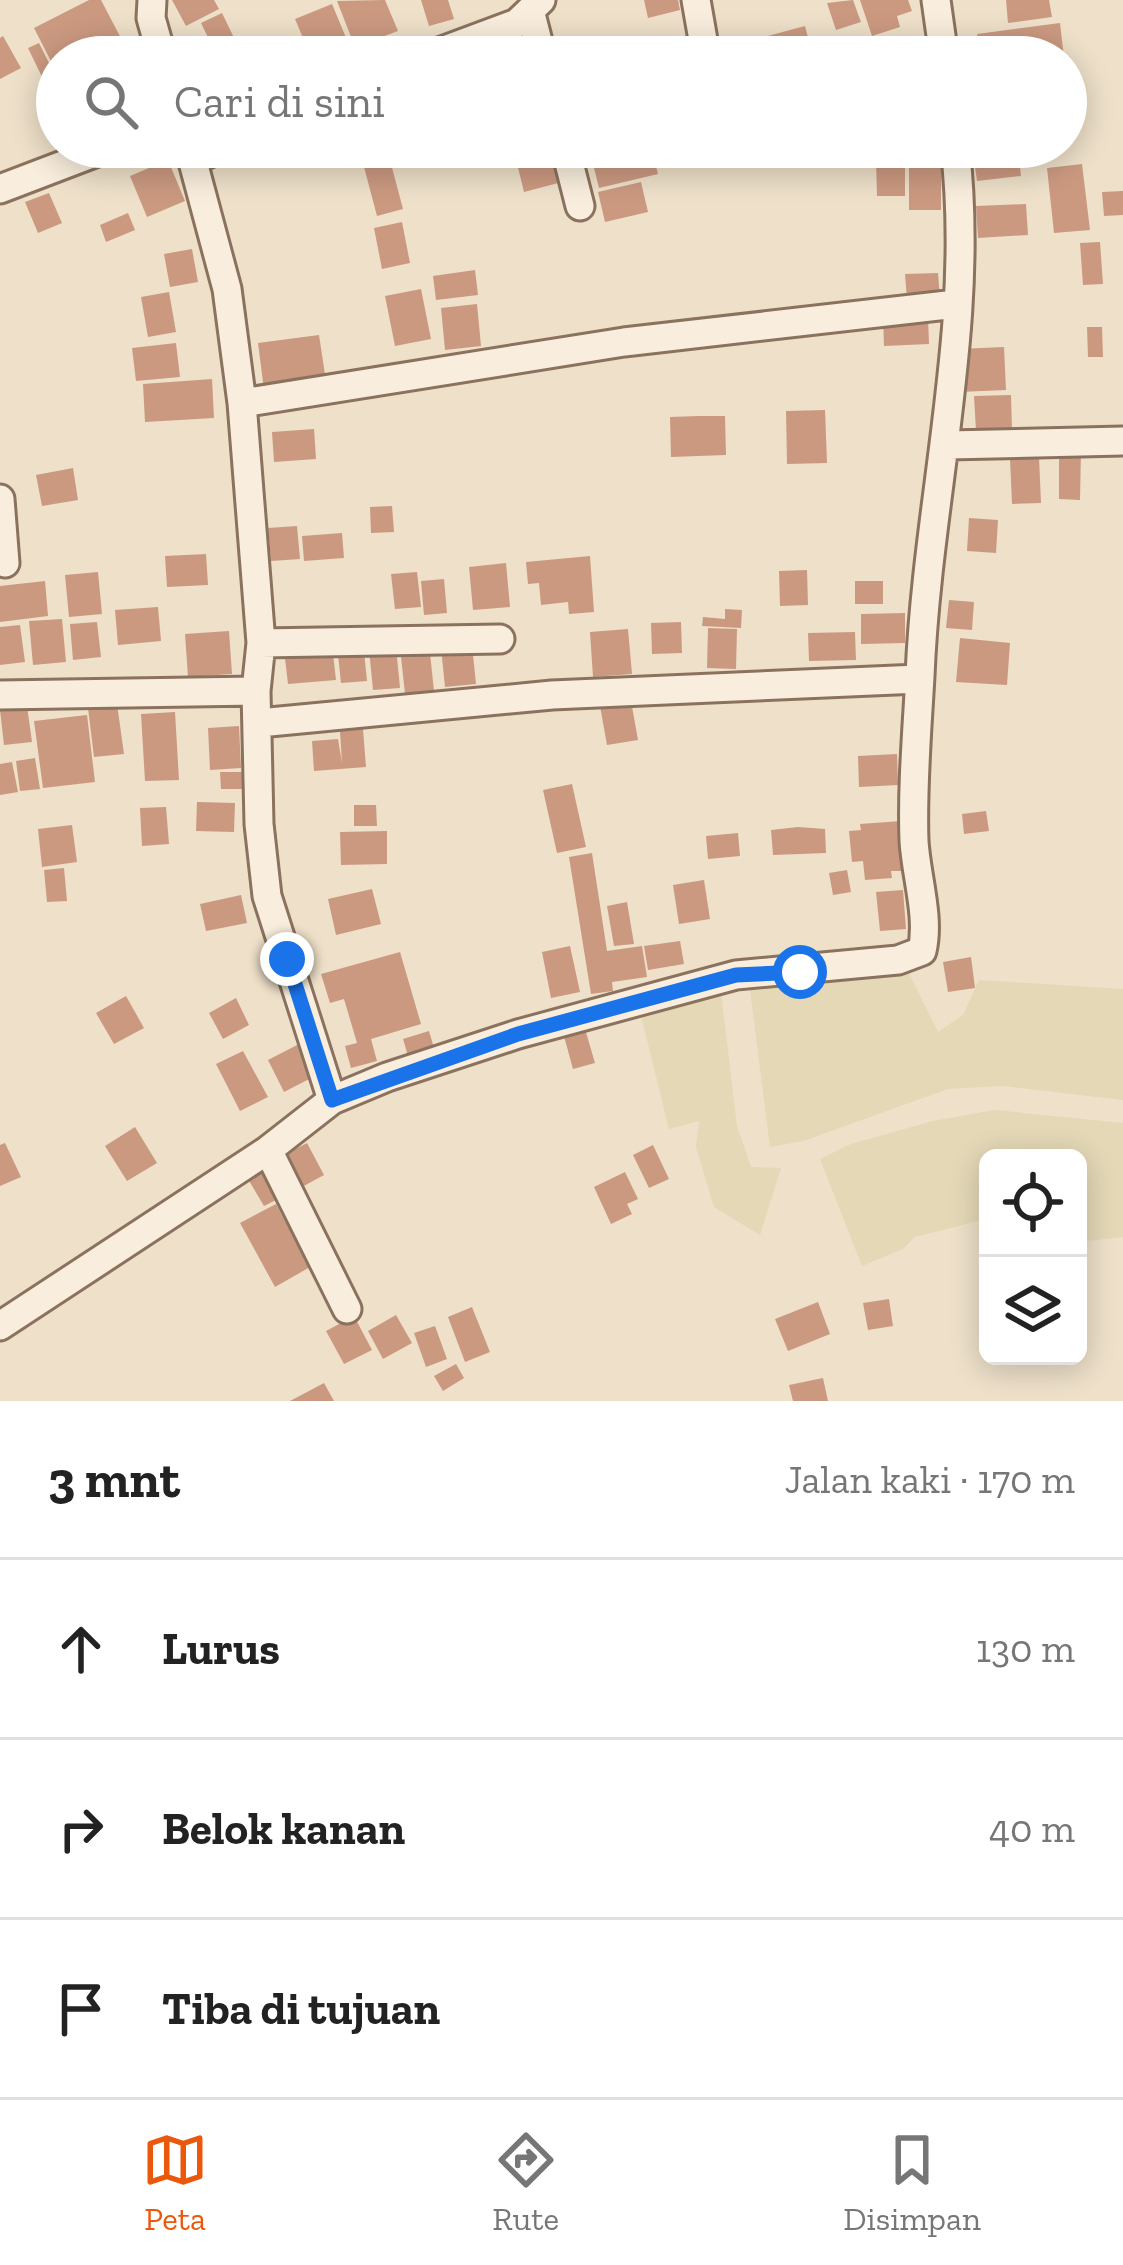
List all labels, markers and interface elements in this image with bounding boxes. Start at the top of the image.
search box [36,36,1087,168]
icon: search [78,69,144,135]
text: Cari di sini [174,75,385,129]
route end [260,932,314,986]
route start [773,945,827,999]
map controls [979,1149,1087,1365]
button: locate [979,1149,1087,1257]
button: layers [979,1257,1087,1365]
text: 3 mnt [48,1449,180,1510]
text: Jalan kaki · 170 m [785,1456,1075,1503]
icon: ahead [48,1616,114,1682]
text: Lurus [162,1622,280,1676]
text: 130 m [976,1625,1075,1672]
icon: right [48,1796,114,1862]
text: Belok kanan [162,1802,405,1856]
text: 40 m [989,1805,1075,1852]
icon: arrive [48,1976,114,2042]
text: Tiba di tujuan [162,1982,440,2036]
tab: Peta [142,2127,208,2238]
tab: Rute [492,2127,559,2238]
tab: Disimpan [843,2127,981,2238]

